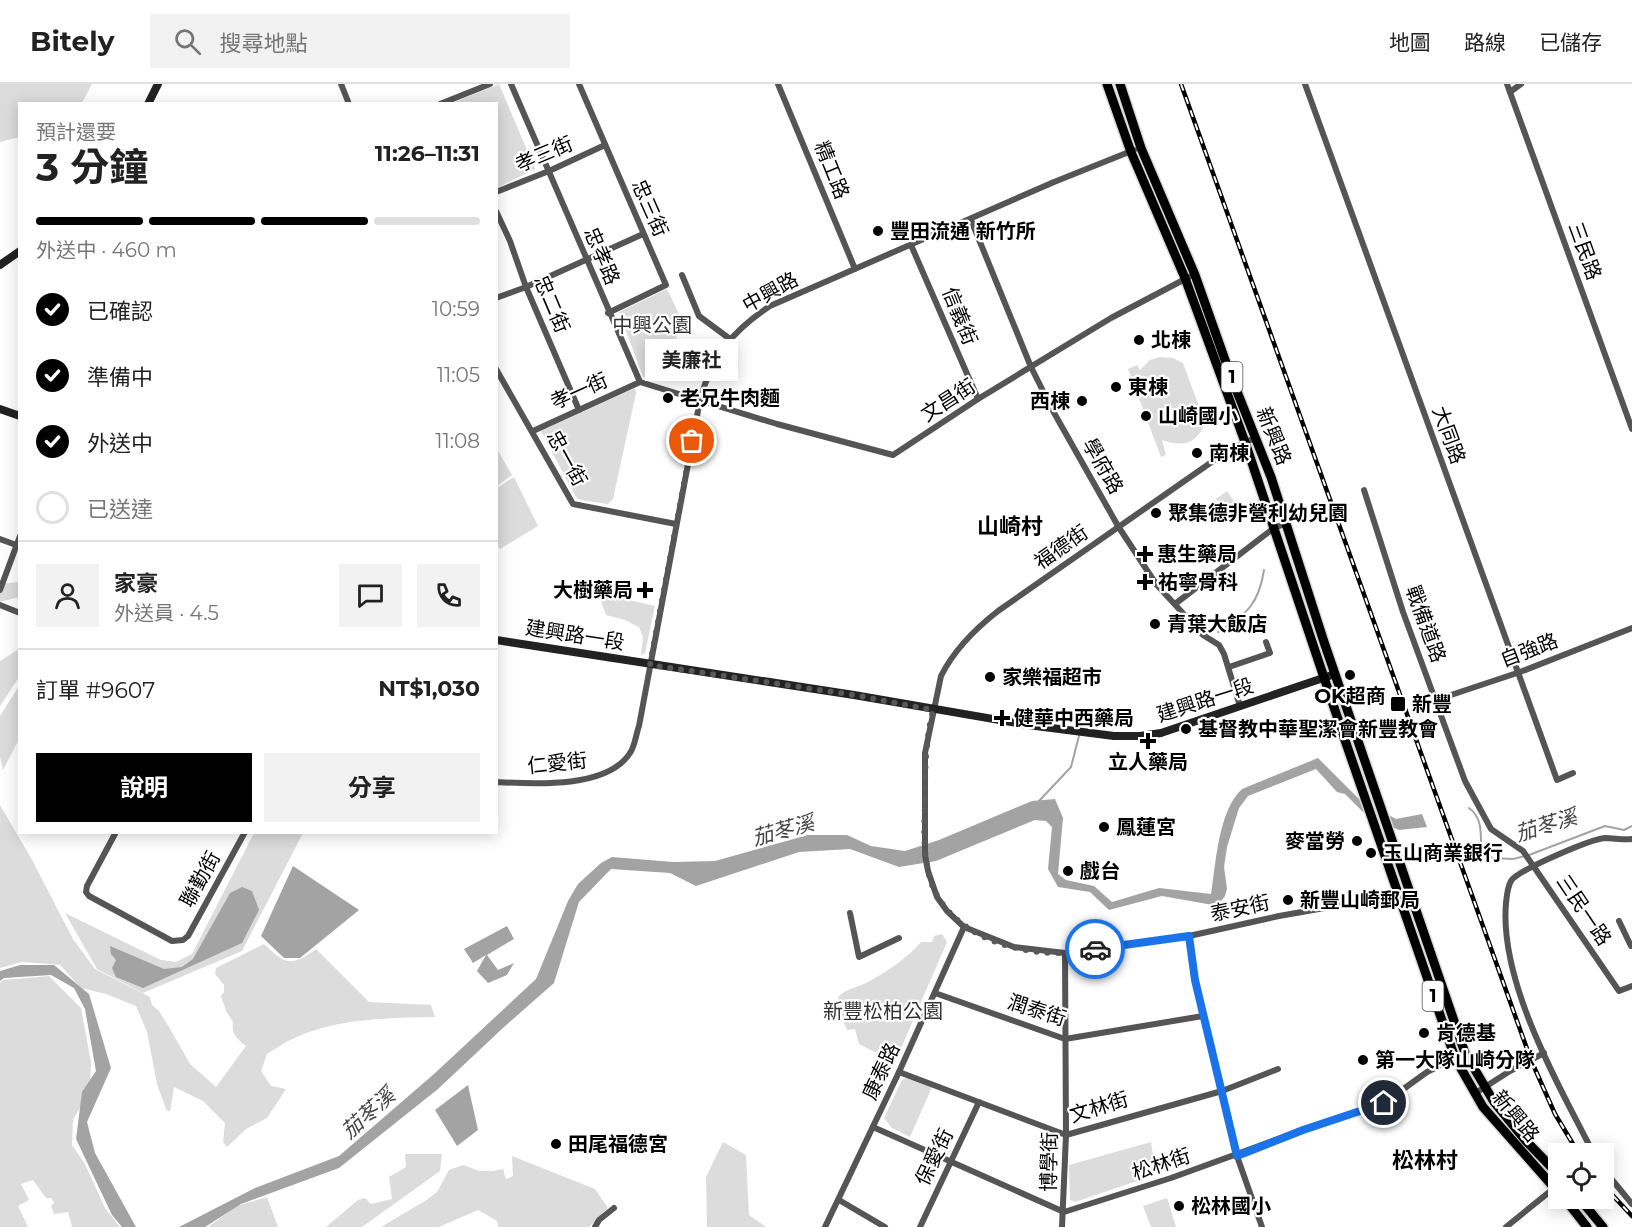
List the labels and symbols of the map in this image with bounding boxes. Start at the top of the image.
street label: 孝三街 [512,131,576,177]
street label: 精工路 [810,138,854,202]
street label: 忠三街 [627,176,673,240]
place label: 豐田流通 新竹所 [890,219,1036,243]
street label: 三民路 [1563,219,1607,283]
street label: 忠孝路 [579,224,625,288]
marker: 豐田流通 新竹所 [871,224,885,238]
street label: 中興路 [738,267,802,317]
street label: 忠二街 [529,272,575,336]
street label: 信義街 [938,284,982,348]
park label: 中興公園 [612,313,692,337]
place label: 北棟 [1151,328,1191,352]
marker: 北棟 [1132,333,1146,347]
callout: 美廉社 [646,339,738,381]
road number: 1 [1222,362,1242,392]
street label: 孝一街 [547,368,611,414]
street label: 文昌街 [916,374,980,426]
place label: 東棟 [1128,375,1168,399]
marker: 東棟 [1109,380,1123,394]
place label: 老兄牛肉麵 [680,386,780,410]
place label: 西棟 [1030,389,1070,413]
marker: 老兄牛肉麵 [661,391,675,405]
marker: 西棟 [1075,394,1089,408]
street label: 大同路 [1427,403,1471,467]
place label: 山崎國小 [1158,404,1238,428]
street label: 新興路 [1252,404,1296,468]
marker: 山崎國小 [1139,409,1153,423]
pin [666,415,717,466]
street label: 忠一街 [542,426,592,490]
street label: 學府路 [1078,434,1128,498]
place label: 南棟 [1209,441,1249,465]
marker: 南棟 [1190,446,1204,460]
place label: 聚集德非營利幼兒園 [1168,501,1348,525]
marker: 聚集德非營利幼兒園 [1149,506,1163,520]
district label: 山崎村 [977,513,1043,540]
street label: 福德街 [1030,520,1092,574]
place label: 惠生藥局 [1157,542,1237,566]
marker: 惠生藥局 [1138,547,1152,561]
place label: 祐寧骨科 [1158,570,1238,594]
marker: 祐寧骨科 [1136,573,1154,591]
place label: 大樹藥局 [553,578,633,602]
street label: 戰備道路 [1401,582,1451,666]
marker: 大樹藥局 [638,583,652,597]
place label: 青葉大飯店 [1167,612,1267,636]
street label: 建興路一段 [524,615,626,655]
marker: 青葉大飯店 [1148,617,1162,631]
street label: 自強路 [1497,628,1561,672]
place label: 家樂福超市 [1002,665,1102,689]
marker: OK超商 [1343,668,1357,682]
marker: 家樂福超市 [983,670,997,684]
street label: 建興路一段 [1154,673,1256,727]
place label: OK超商 [1314,684,1386,708]
place label: 新豐 [1412,692,1452,716]
marker: 新豐 [1389,695,1407,713]
place label: 健華中西藥局 [1014,706,1134,730]
marker: 健華中西藥局 [995,711,1009,725]
place label: 基督教中華聖潔會新豐教會 [1198,717,1438,741]
marker: 基督教中華聖潔會新豐教會 [1179,722,1193,736]
marker: 立人藥局 [1141,734,1155,748]
street label: 仁愛街 [526,748,588,778]
place label: 立人藥局 [1108,750,1188,774]
water label: 茄苳溪 [1512,803,1583,846]
water label: 茄苳溪 [749,809,820,850]
place label: 鳳蓮宮 [1116,815,1176,839]
marker: 鳳蓮宮 [1097,820,1111,834]
place label: 麥當勞 [1285,829,1345,853]
marker: 麥當勞 [1350,834,1364,848]
place label: 玉山商業銀行 [1383,841,1503,865]
marker: 玉山商業銀行 [1364,846,1378,860]
street label: 聯勤街 [175,847,225,911]
place label: 戲台 [1080,859,1120,883]
marker: 戲台 [1061,864,1075,878]
street label: 三民一路 [1552,870,1616,950]
place label: 新豐山崎郵局 [1300,888,1420,912]
street label: 泰安街 [1208,890,1272,926]
marker: 新豐山崎郵局 [1281,893,1295,907]
courier [1065,919,1125,979]
road number: 1 [1422,981,1444,1011]
street label: 潤泰街 [1005,989,1069,1031]
park label: 新豐松柏公園 [823,999,943,1023]
place label: 肯德基 [1436,1021,1496,1045]
marker: 肯德基 [1417,1026,1431,1040]
street label: 康泰路 [857,1039,905,1103]
place label: 第一大隊山崎分隊 [1375,1048,1535,1072]
marker: 第一大隊山崎分隊 [1356,1053,1370,1067]
pin [1358,1077,1409,1128]
water label: 茄苳溪 [336,1081,402,1143]
street label: 新興路 [1488,1085,1544,1147]
street label: 文林街 [1067,1087,1131,1127]
street label: 保愛街 [910,1125,958,1189]
place label: 田尾福德宮 [568,1132,668,1156]
street label: 博學街 [1036,1132,1062,1192]
marker: 田尾福德宮 [549,1137,563,1151]
street label: 松林街 [1129,1143,1193,1185]
district label: 松林村 [1392,1147,1458,1174]
place label: 松林國小 [1191,1194,1271,1218]
marker: 松林國小 [1172,1199,1186,1213]

